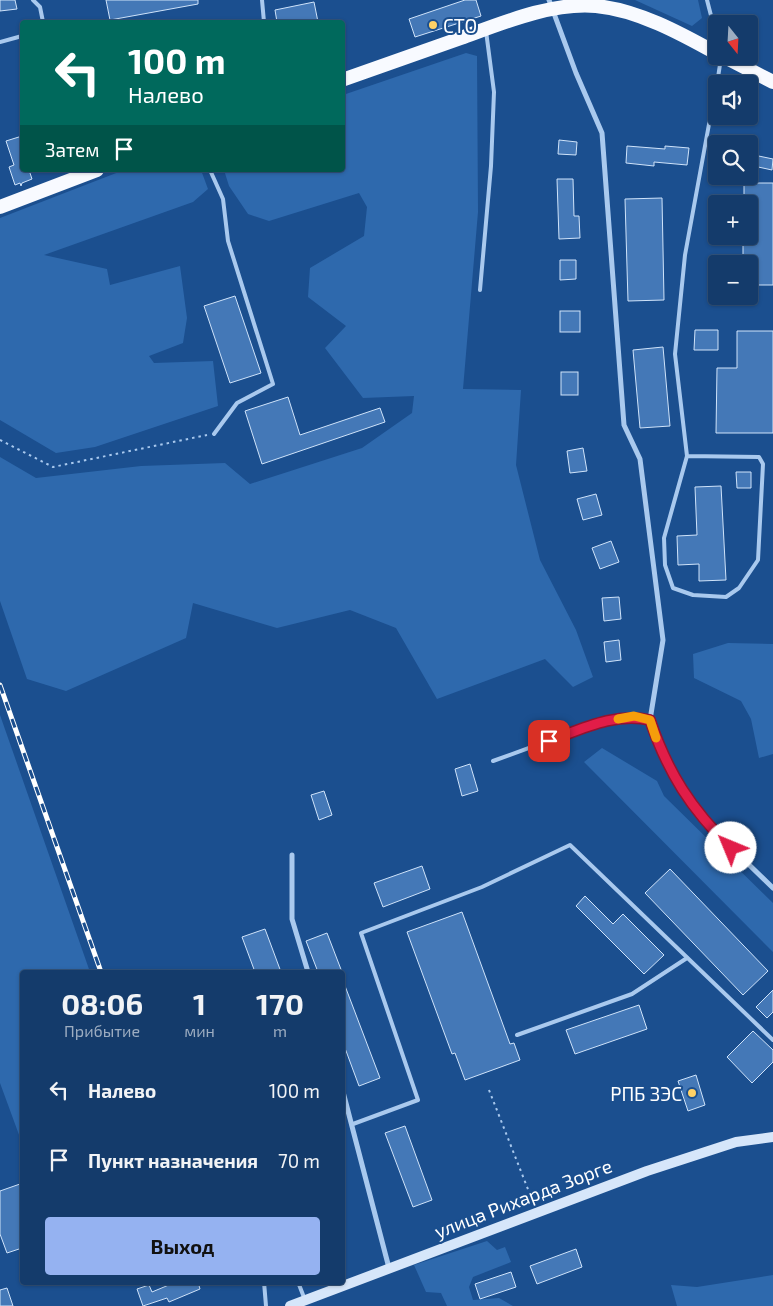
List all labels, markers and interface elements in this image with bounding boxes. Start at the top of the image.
place label: СТО [443,14,477,37]
north arrow [708,15,758,65]
map controls [708,15,758,305]
marker: СТО [427,19,439,31]
text: 100 m [128,39,226,81]
icon: left [45,40,110,105]
button: sound [708,75,758,125]
text: Налево [128,81,204,107]
icon: arrive [110,135,138,163]
button: search [708,135,758,185]
text: Затем [45,138,100,161]
button: + [708,195,758,245]
button: − [708,255,758,305]
pin [528,720,570,762]
icon: arrive [535,727,563,755]
position arrow [704,821,756,873]
text: 08:06 [61,985,143,1021]
text: 1 [193,985,206,1021]
text: 170 [256,985,304,1021]
text: Прибытие [64,1021,140,1040]
text: мин [184,1021,215,1040]
text: m [273,1021,287,1040]
icon: left [45,1076,73,1104]
text: Налево [88,1079,156,1102]
text: 100 m [269,1079,320,1102]
place label: РПБ ЗЭС [610,1082,682,1105]
marker: РПБ ЗЭС [686,1087,698,1099]
icon: arrive [45,1146,73,1174]
text: Пункт назначения [88,1149,258,1172]
text: 70 m [278,1149,320,1172]
street label: улица Рихарда Зорге [431,1153,615,1243]
button: Выход [45,1217,320,1275]

